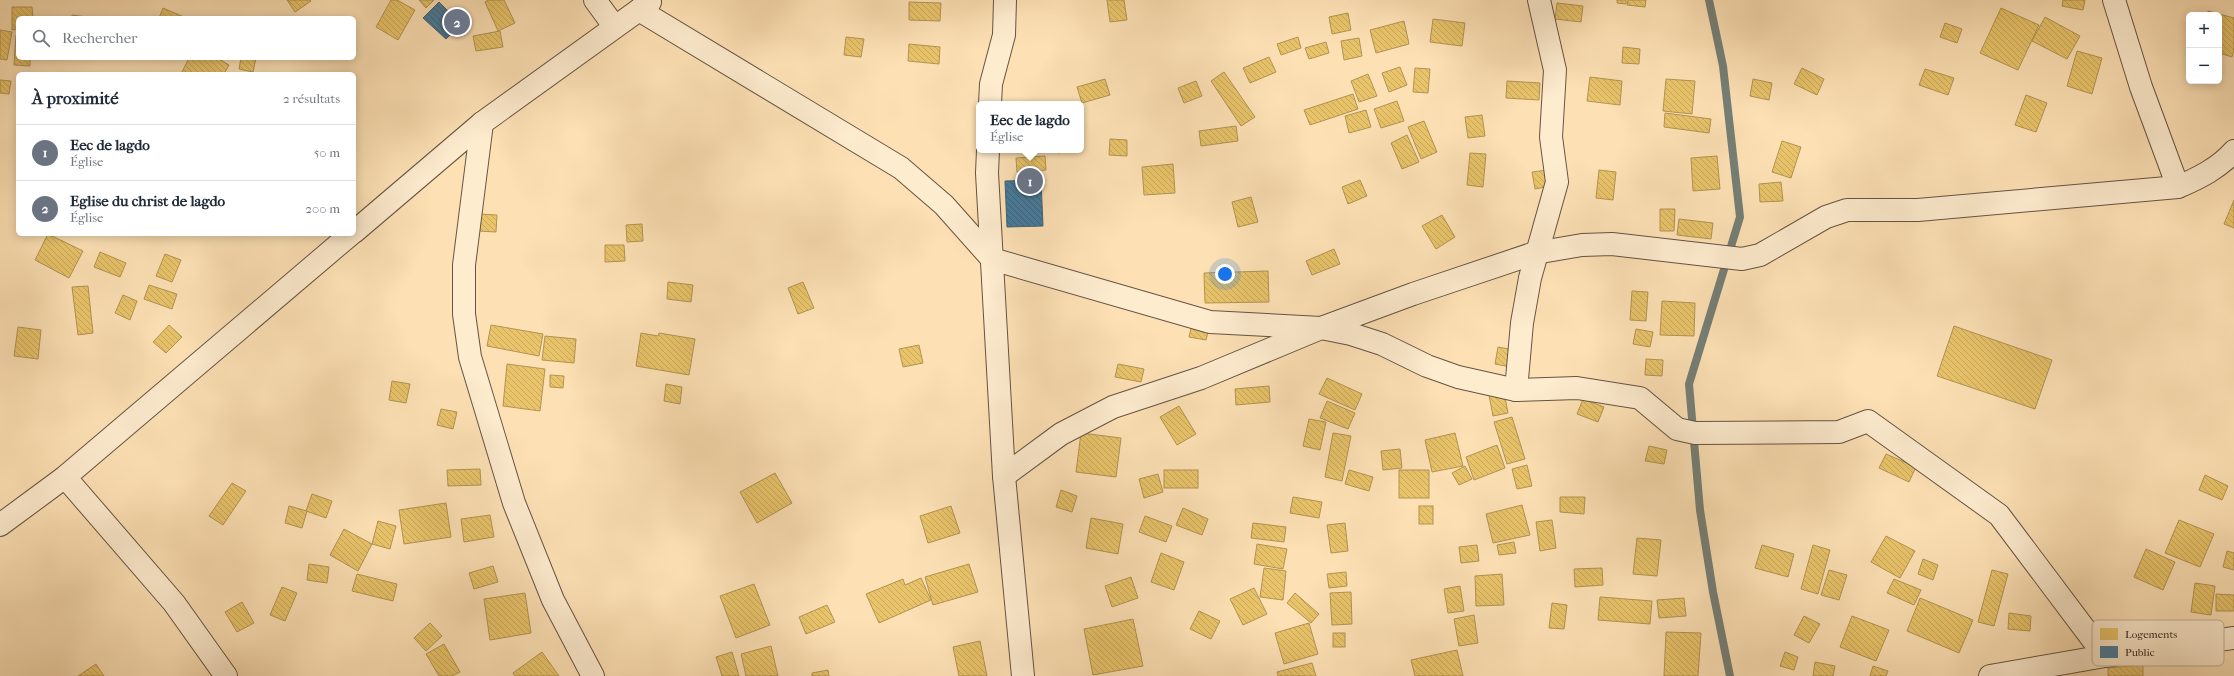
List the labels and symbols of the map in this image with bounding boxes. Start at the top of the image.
pin: 2 [444,7,470,37]
pin: 1 [1017,166,1043,196]
your location [1215,264,1235,284]
legend [2092,620,2224,666]
text: Logements [2125,628,2177,641]
text: Public [2125,646,2155,659]

